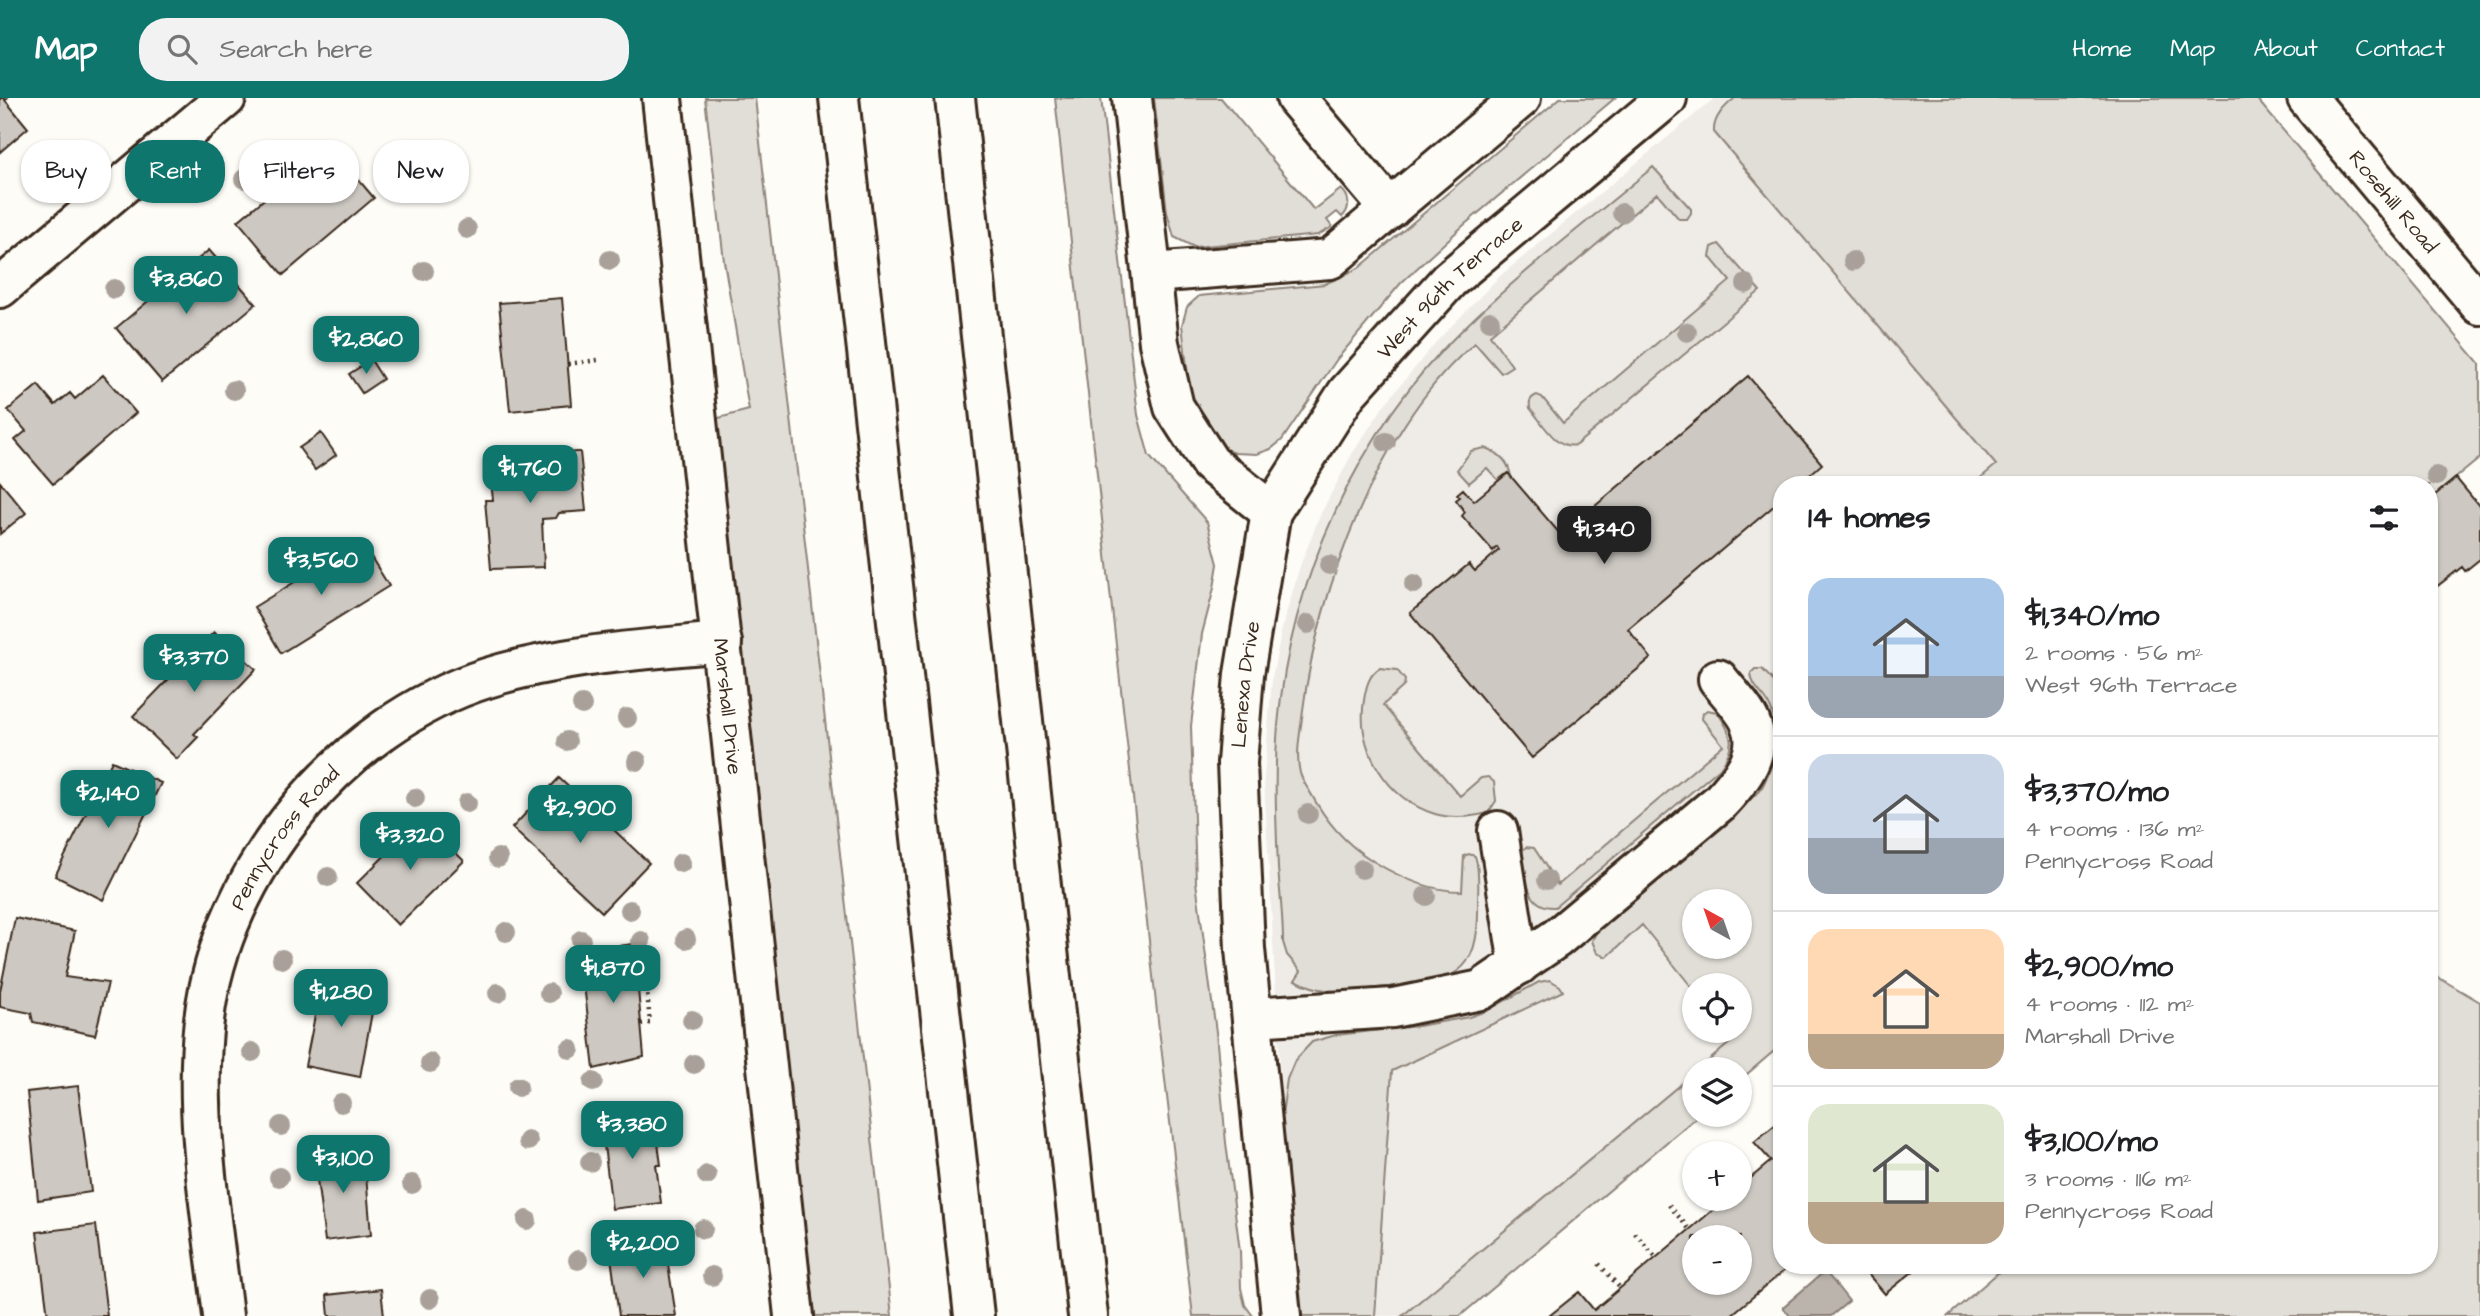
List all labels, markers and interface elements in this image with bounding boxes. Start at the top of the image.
search box [139,18,629,81]
text: Map [35,26,97,72]
icon: search [163,30,201,68]
text: Search here [219,31,373,67]
text: Home [2072,32,2132,66]
text: Map [2170,32,2215,66]
text: About [2253,32,2318,66]
text: Contact [2356,32,2445,66]
chip: Buy [21,140,111,203]
chip: Rent [125,140,225,203]
chip: Filters [239,140,359,203]
chip: New [373,140,469,203]
street label: Rosehill Road [2342,144,2445,259]
street label: West 96th Terrace [1370,210,1529,365]
pin: $3,860 [129,256,243,316]
text: $3,860 [150,263,222,295]
pin: $2,860 [309,316,423,376]
text: $2,860 [329,323,403,355]
pin: $1,760 [473,446,587,505]
text: $1,760 [499,452,561,484]
text: 14 homes [1808,497,1931,539]
icon: filters [2365,499,2403,537]
pin: $1,340 [1547,506,1661,566]
text: $1,340 [1573,513,1635,545]
pin: $3,560 [264,538,378,597]
text: $3,560 [284,544,358,576]
text: $1,340/mo [2025,595,2159,637]
icon: home [1864,606,1948,690]
street label: Lenexa Drive [1224,619,1267,749]
pin: $3,370 [137,634,251,694]
street label: Marshall Drive [706,637,750,776]
text: 2 rooms · 56 m² [2025,637,2203,669]
text: $3,370 [160,641,228,673]
text: West 96th Terrace [2025,669,2237,701]
street label: Pennycross Road [223,759,346,914]
pin: $2,140 [51,770,165,830]
text: $3,370/mo [2025,771,2169,813]
text: $2,140 [76,777,140,809]
icon: home [1864,782,1948,866]
pin: $2,900 [523,786,637,845]
text: $2,900 [544,792,616,824]
pin: $3,320 [353,812,467,872]
text: 4 rooms · 136 m² [2025,813,2204,845]
text: $3,320 [376,819,444,851]
text: Pennycross Road [2025,845,2213,877]
north arrow [1682,889,1752,959]
map controls [1682,889,1752,1295]
pin: $1,870 [556,946,670,1005]
text: $2,900/mo [2025,946,2173,988]
text: $1,870 [581,952,645,984]
icon: home [1864,957,1948,1041]
pin: $1,280 [284,970,398,1029]
button: locate [1682,973,1752,1043]
text: $1,280 [310,976,372,1008]
text: 4 rooms · 112 m² [2025,988,2194,1020]
text: Marshall Drive [2025,1020,2175,1052]
button: layers [1682,1057,1752,1127]
pin: $3,380 [575,1102,689,1161]
text: $3,380 [597,1108,667,1140]
text: $3,100/mo [2025,1121,2158,1163]
icon: home [1864,1132,1948,1216]
pin: $3,100 [286,1136,400,1195]
button: + [1682,1141,1752,1211]
text: $3,100 [313,1142,373,1174]
text: 3 rooms · 116 m² [2025,1163,2192,1195]
text: Pennycross Road [2025,1195,2213,1227]
pin: $2,200 [586,1220,700,1280]
button: − [1682,1225,1752,1295]
text: $2,200 [607,1227,679,1259]

